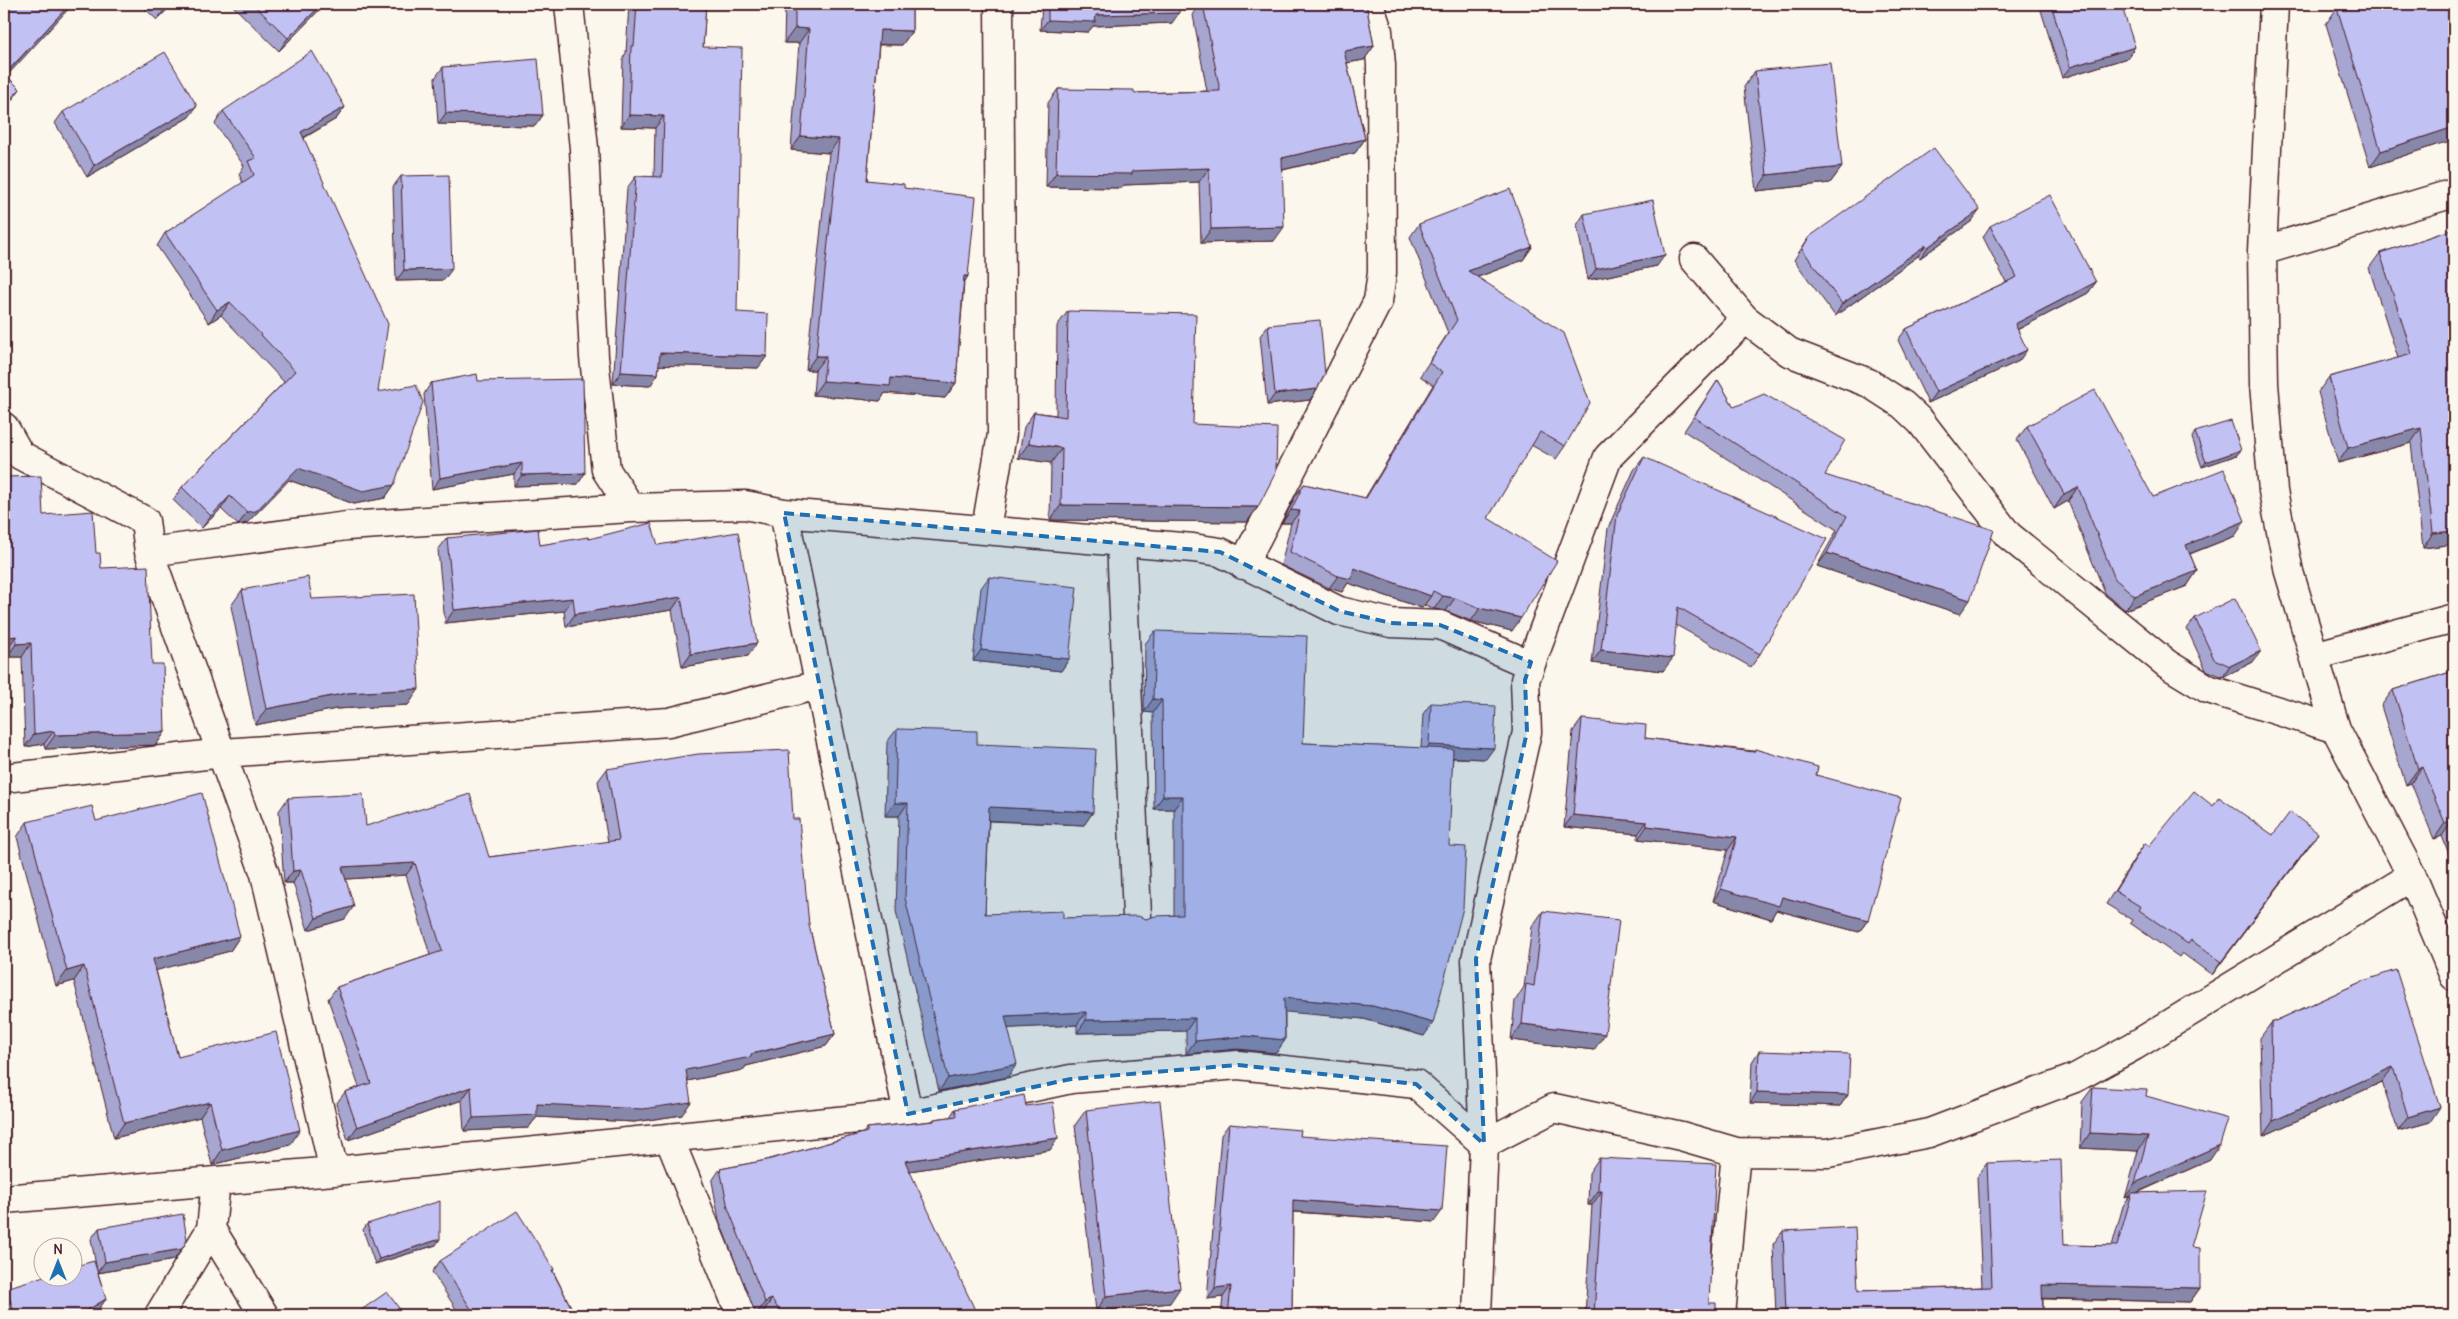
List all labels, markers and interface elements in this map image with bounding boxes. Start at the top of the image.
north arrow [32,1236,82,1286]
text: N [53,1240,63,1258]

